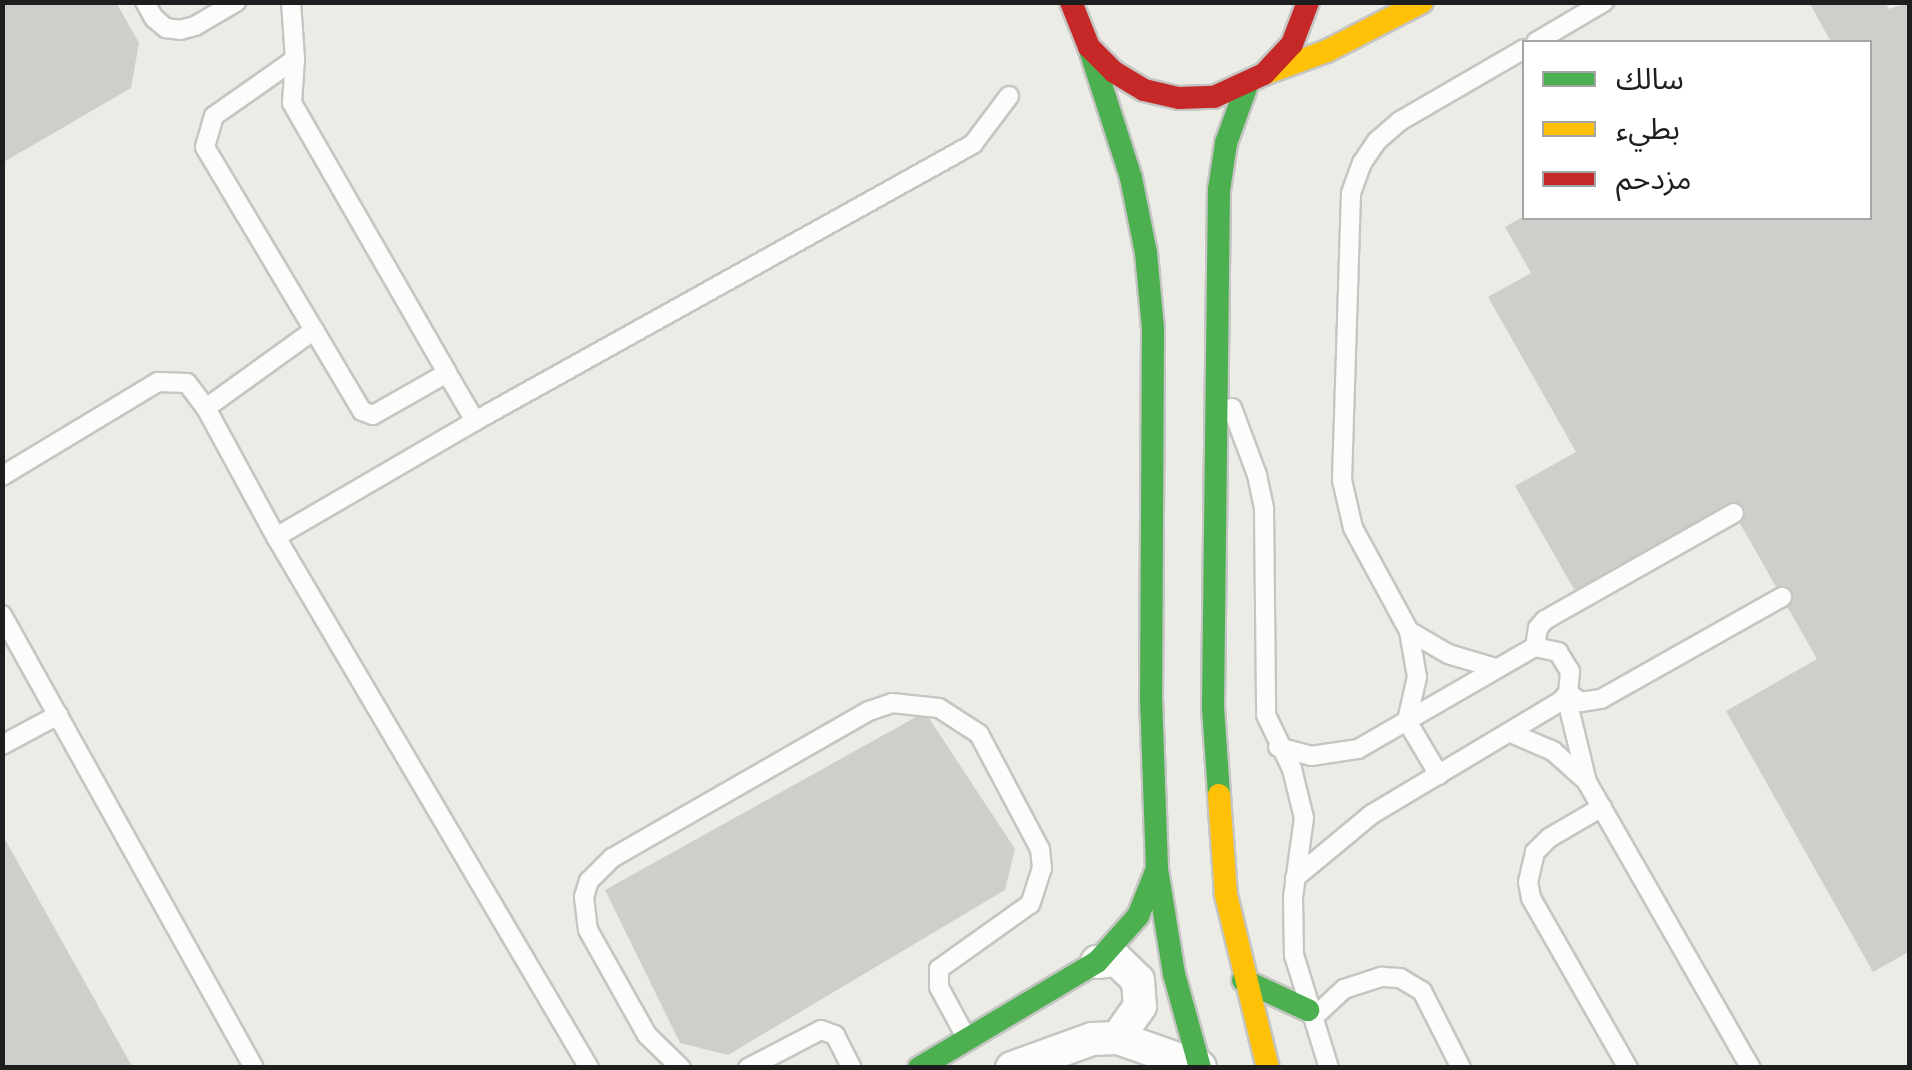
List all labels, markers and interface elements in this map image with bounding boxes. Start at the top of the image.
legend [1522,40,1872,220]
text: سالك [1616,59,1684,95]
text: بطيء [1616,109,1680,145]
text: مزدحم [1616,159,1692,195]

